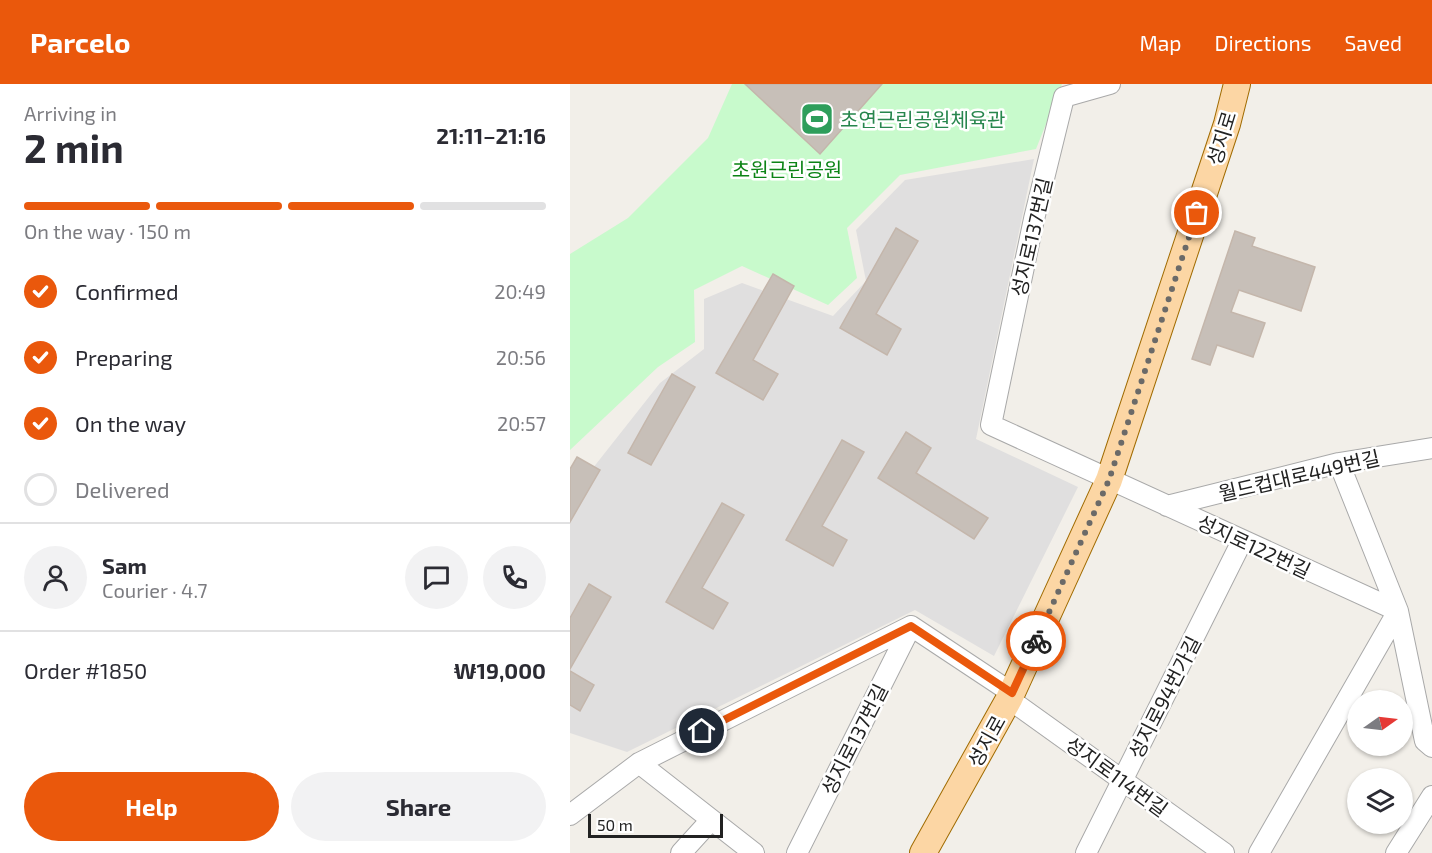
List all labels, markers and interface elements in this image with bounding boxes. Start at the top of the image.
text: Parcelo [30,25,130,59]
text: Map [1139,30,1182,55]
text: Directions [1215,30,1311,55]
text: Saved [1344,30,1402,55]
text: Arriving in [24,101,117,125]
sports icon: 초연근린공원체육관 [799,101,835,137]
place label: 초연근린공원체육관 [840,107,1006,131]
street label: 성지로 [1201,108,1241,168]
text: 21:11–21:16 [436,122,546,148]
text: 2 min [24,124,124,171]
park label: 초원근린공원 [732,157,842,181]
street label: 성지로137번길 [1006,175,1056,299]
pin [1171,187,1222,238]
icon: bag [1180,196,1213,229]
text: On the way · 150 m [24,219,191,243]
icon: check [24,275,57,308]
text: Confirmed [75,278,179,304]
text: 20:49 [494,279,546,303]
icon: check [24,341,57,374]
text: Preparing [75,344,173,370]
text: 20:56 [496,345,546,369]
icon: check [24,407,57,440]
text: On the way [75,410,186,436]
text: 20:57 [497,411,546,435]
street label: 월드컵대로449번길 [1216,445,1382,505]
text: Delivered [75,476,170,502]
street label: 성지로122번길 [1193,509,1315,583]
button: person [24,546,87,609]
button: chat [405,546,468,609]
button: phone [483,546,546,609]
text: Sam [102,552,147,578]
text: Courier · 4.7 [102,578,208,602]
courier [1006,611,1066,671]
icon: bike [1020,625,1053,658]
street label: 성지로94번가길 [1123,632,1205,762]
text: Order #1850 [24,657,147,683]
text: ₩19,000 [454,657,546,683]
street label: 성지로137번길 [816,680,892,798]
north arrow [1347,690,1413,756]
map controls [1347,690,1413,834]
pin [676,705,727,756]
street label: 성지로 [962,711,1010,771]
icon: home [685,714,718,747]
street label: 성지로114번길 [1061,731,1173,821]
button: layers [1347,768,1413,834]
button: Help [24,772,279,841]
button: Share [291,772,546,841]
scale bar [588,811,723,838]
text: 50 m [597,815,633,834]

